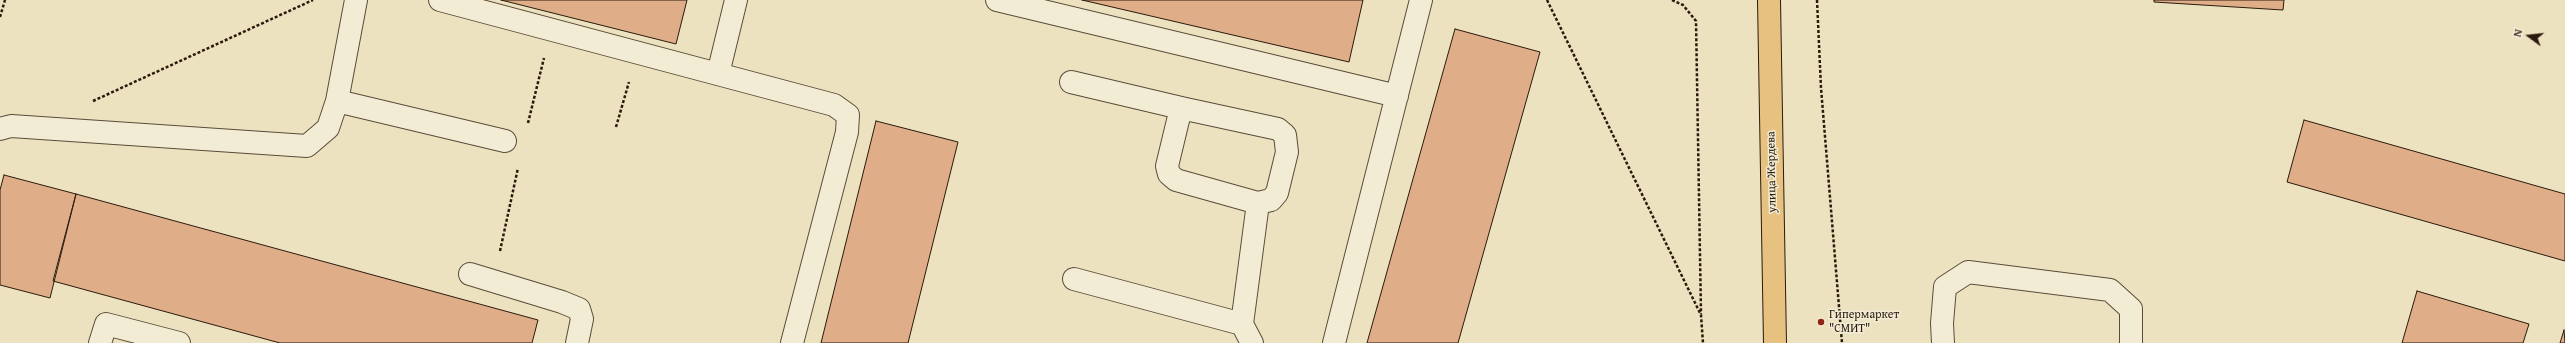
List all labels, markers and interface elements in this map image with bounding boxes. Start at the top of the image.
north arrow [2509,16,2549,56]
text: N [2509,27,2526,39]
street label: улица Жердева [1764,131,1780,213]
place label: Гипермаркет "СМИТ" [1829,308,1899,336]
marker: Гипермаркет "СМИТ" [1816,317,1826,327]

